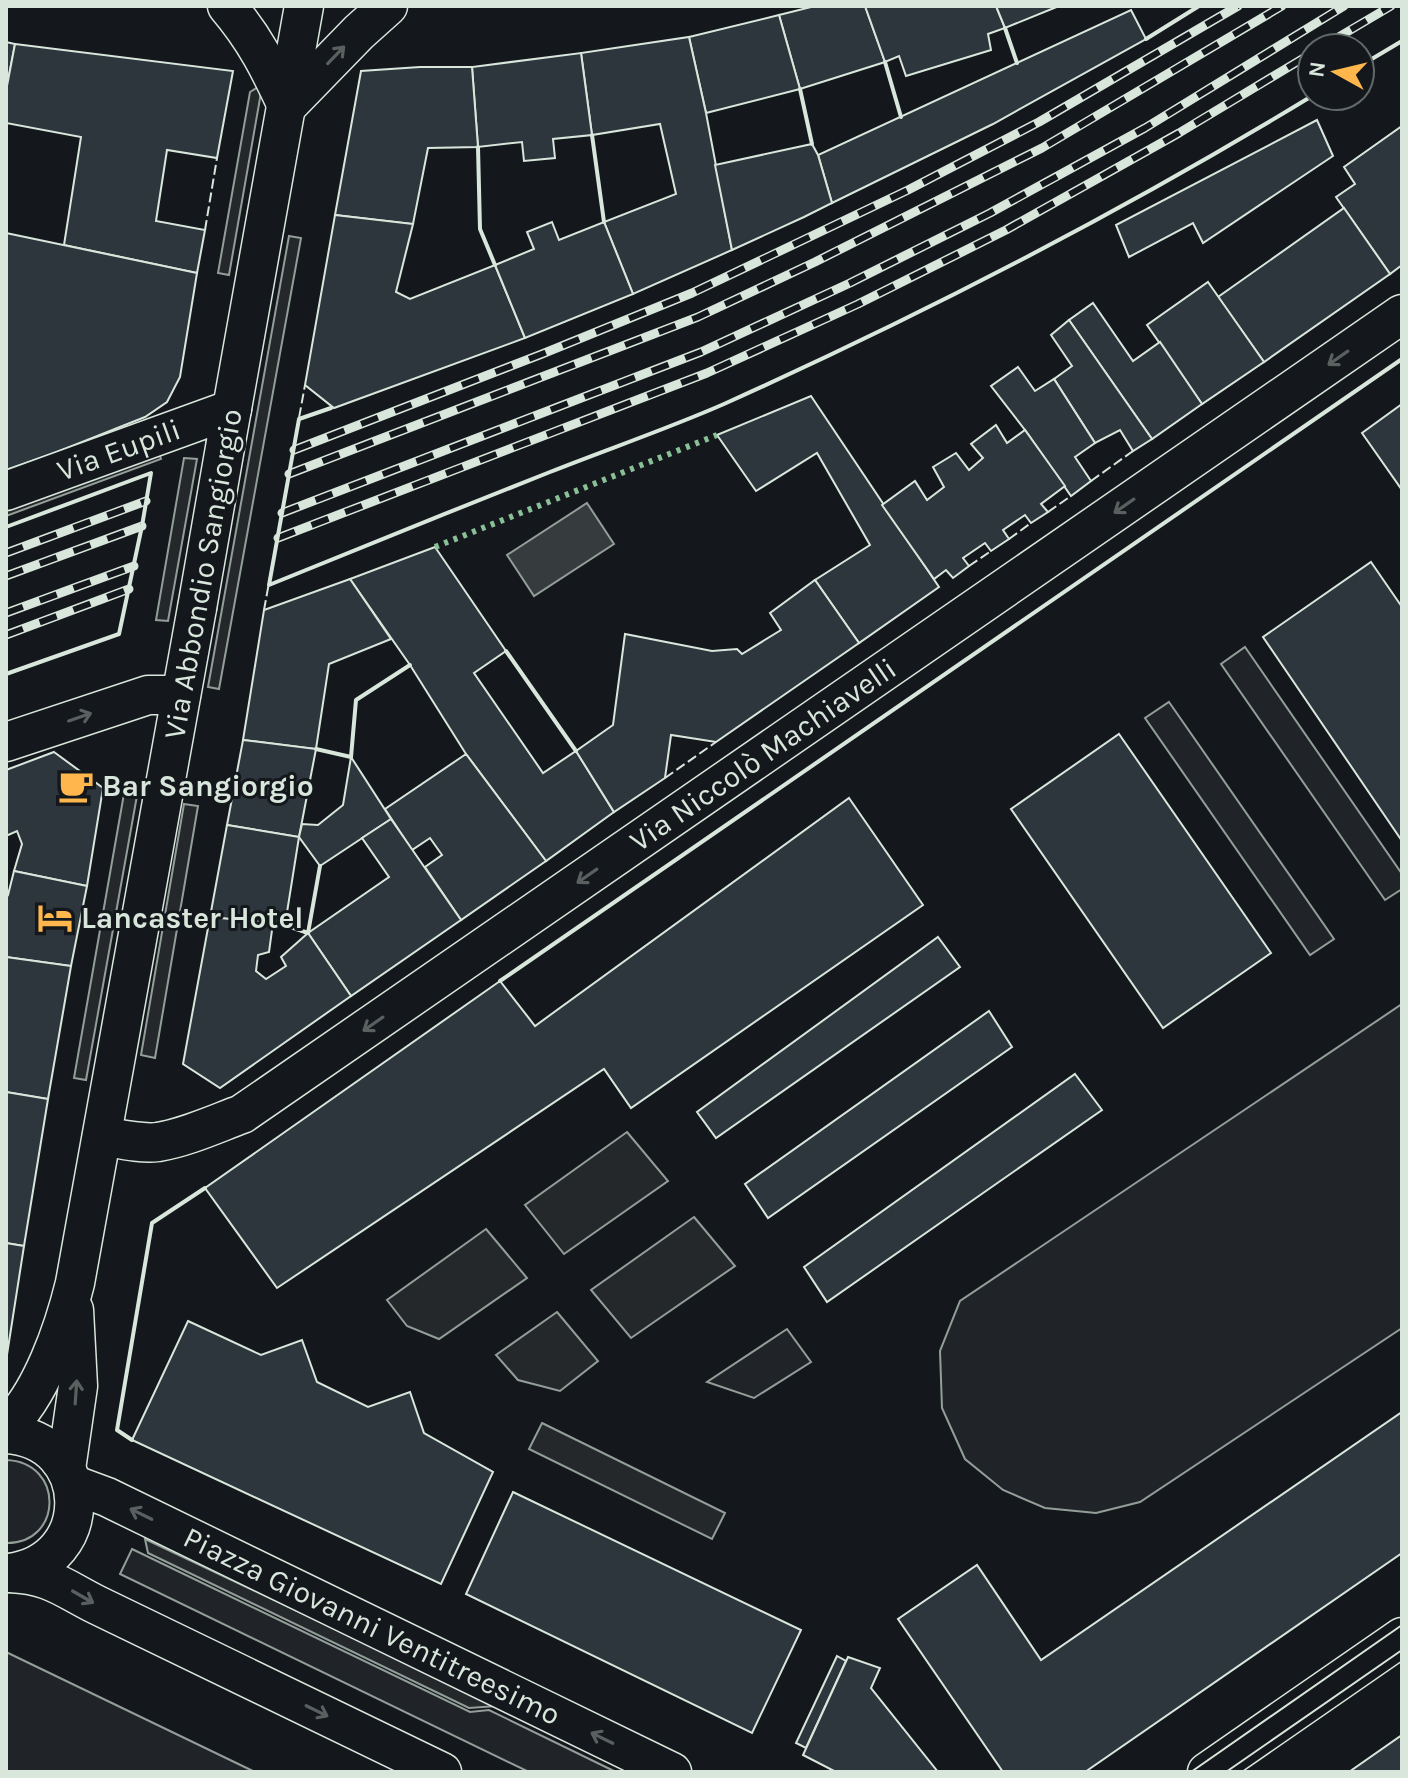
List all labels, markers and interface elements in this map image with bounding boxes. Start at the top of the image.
north arrow [1296,32,1376,112]
one-way arrow [327,45,346,65]
text: N [1303,60,1331,79]
one-way arrow [1327,350,1349,366]
street label: Via Abbondio Sangiorgio [156,406,250,742]
street label: Via Eupili [52,411,185,489]
one-way arrow [1113,498,1135,514]
street label: Via Niccolò Machiavelli [623,650,903,859]
one-way arrow [67,708,92,723]
cafe icon: Bar Sangiorgio [57,767,95,805]
place label: Bar Sangiorgio [102,768,314,804]
one-way arrow [577,868,599,884]
hotel icon: Lancaster Hotel [36,899,74,937]
place label: Lancaster Hotel [81,900,303,936]
one-way arrow [363,1016,385,1032]
one-way arrow [69,1379,84,1406]
one-way arrow [129,1506,153,1521]
street label: Piazza Giovanni Ventitreesimo [178,1519,566,1733]
one-way arrow [71,1589,94,1605]
one-way arrow [304,1704,328,1719]
one-way arrow [590,1730,614,1745]

